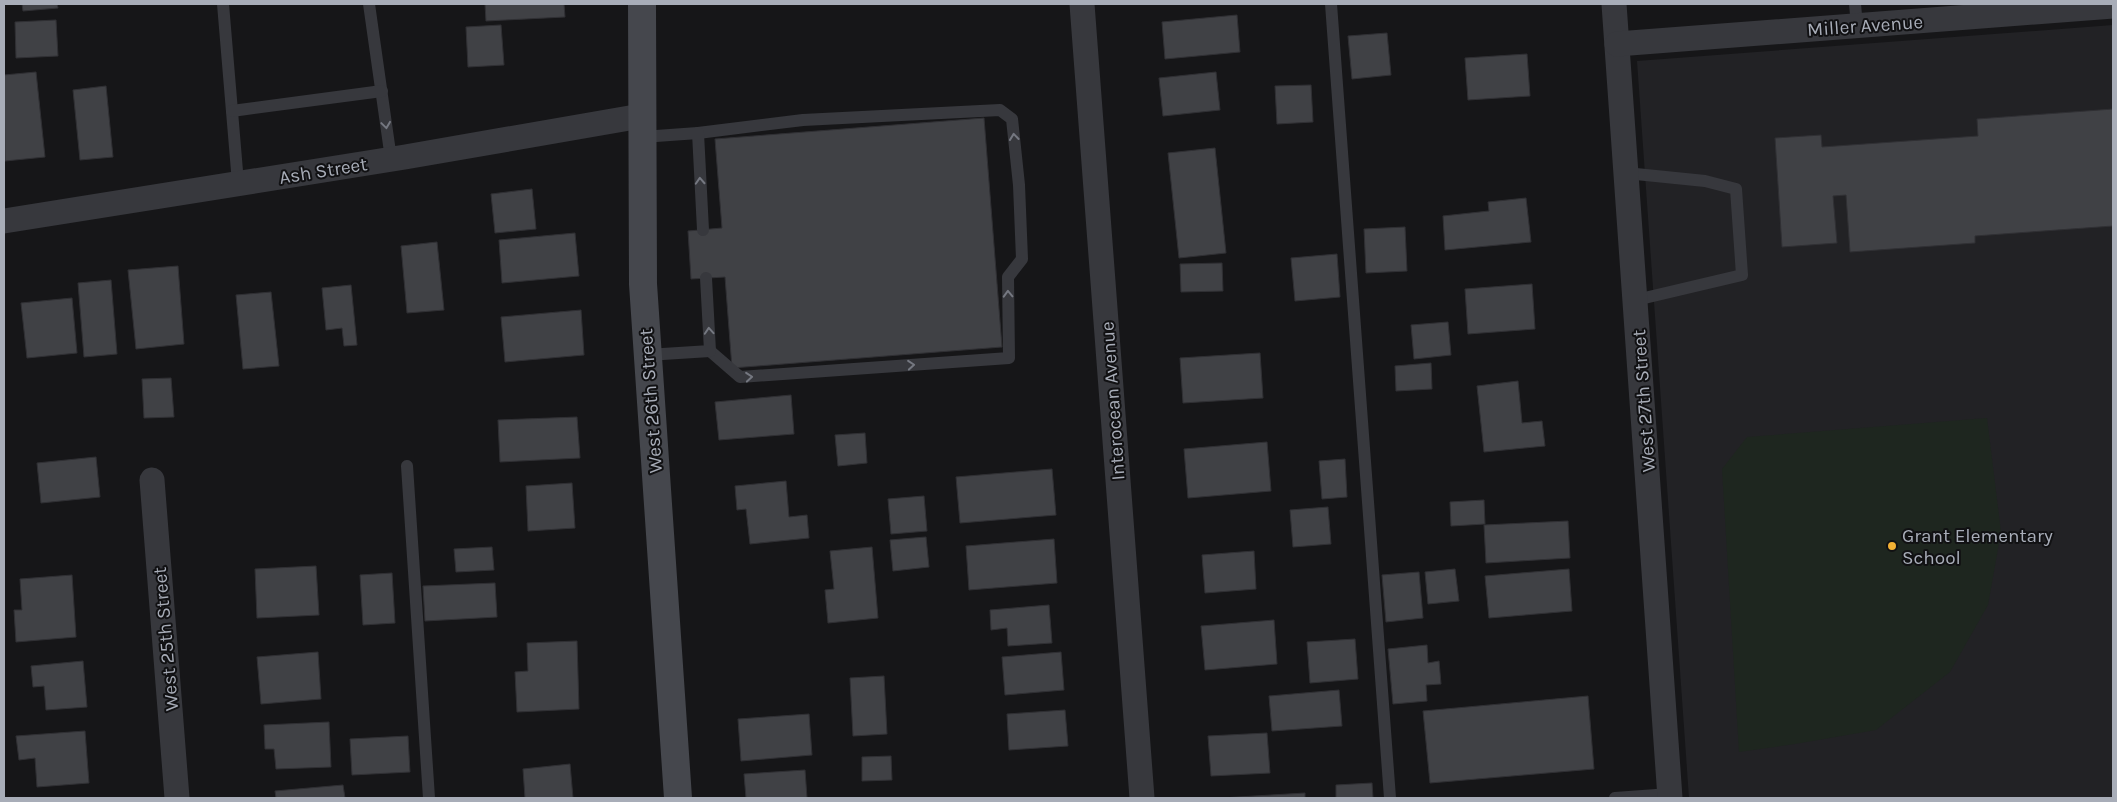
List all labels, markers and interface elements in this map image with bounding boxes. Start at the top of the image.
street label: Miller Avenue [1806,11,1924,41]
one-way arrow [381,121,391,129]
one-way arrow [1009,133,1020,141]
street label: Ash Street [277,153,369,189]
one-way arrow [694,177,705,185]
one-way arrow [1003,290,1014,298]
street label: Interocean Avenue [1096,321,1130,481]
one-way arrow [703,326,714,334]
street label: West 26th Street [635,328,667,474]
street label: West 27th Street [1628,329,1660,473]
one-way arrow [907,360,915,371]
one-way arrow [745,371,753,382]
place label: Grant Elementary School [1902,525,2053,569]
marker: Grant Elementary School [1886,540,1898,552]
street label: West 25th Street [149,566,183,712]

